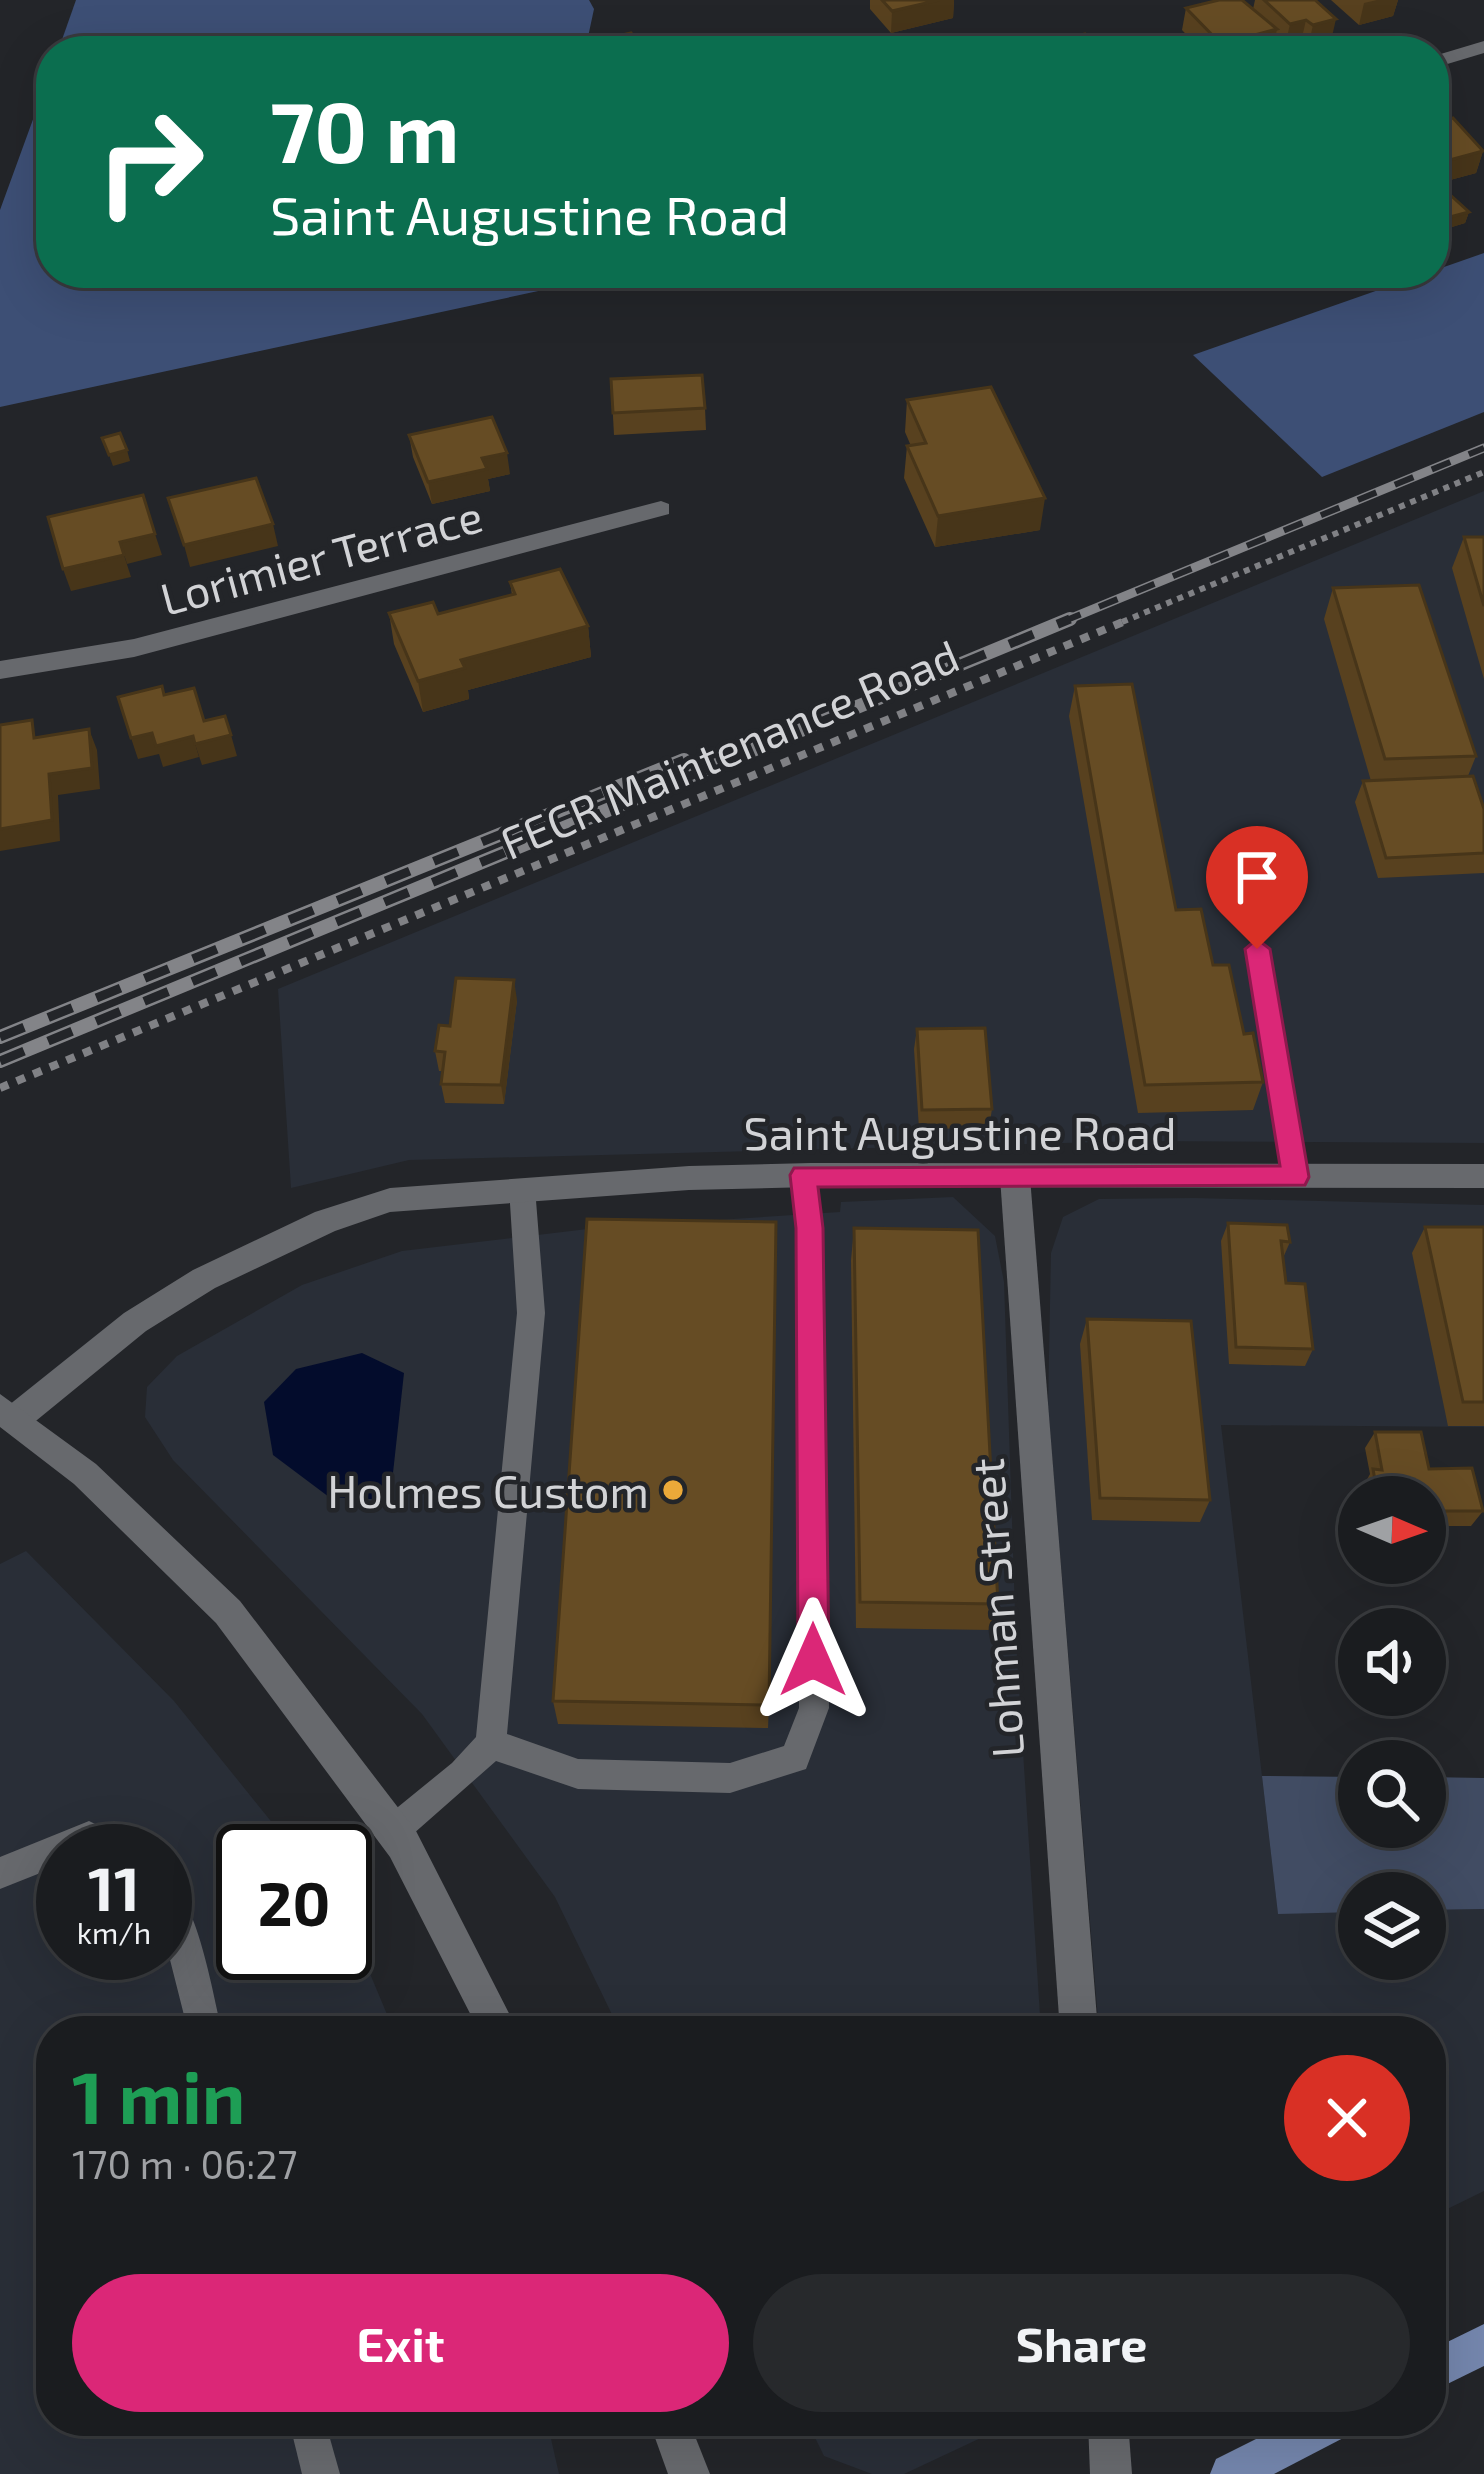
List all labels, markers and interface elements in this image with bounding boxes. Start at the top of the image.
text: 70 m [270,79,460,180]
icon: right [72,84,228,240]
text: Saint Augustine Road [270,181,789,246]
street label: Lorimier Terrace [154,487,488,625]
street label: FECR Maintenance Road [492,627,966,869]
pin [1206,826,1308,949]
icon: arrive [1224,844,1290,910]
street label: Saint Augustine Road [744,1105,1176,1159]
street label: Lohman Street [959,1456,1033,1760]
place label: Holmes Custom [327,1463,649,1517]
north arrow [1338,1476,1446,1584]
map controls [1338,1476,1446,1980]
marker: Holmes Custom [660,1477,686,1503]
position arrow [750,1597,876,1723]
button: sound [1338,1608,1446,1716]
button: search [1338,1740,1446,1848]
speed limit sign: 20 [216,1824,372,1980]
text: 11 [88,1851,140,1923]
button: layers [1338,1872,1446,1980]
text: km/h [77,1914,151,1950]
text: 1 min [72,2052,245,2138]
button: close [1284,2055,1410,2181]
text: 170 m · 06:27 [72,2140,297,2187]
button: Exit [72,2274,729,2412]
button: Share [753,2274,1410,2412]

